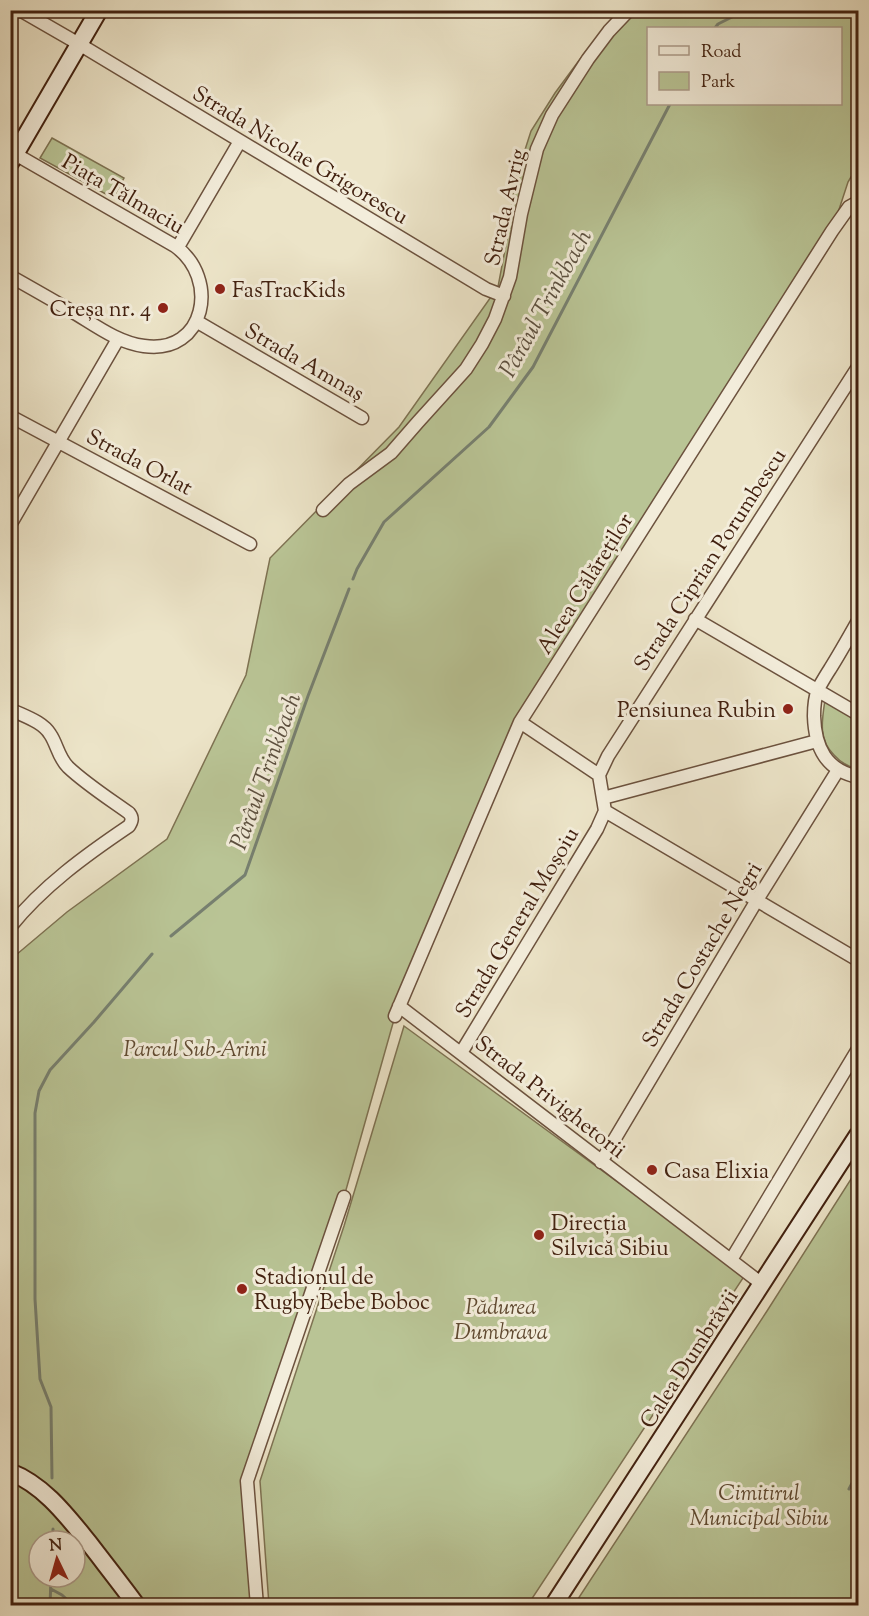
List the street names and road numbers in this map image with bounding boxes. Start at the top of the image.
street label: Strada Nicolae Grigorescu [185,79,414,234]
street label: Strada Avrig [478,146,536,269]
street label: Piața Tălmaciu [55,147,190,244]
street label: Strada Amnaș [238,316,369,411]
street label: Strada Orlat [80,422,198,505]
street label: Strada Ciprian Porumbescu [627,443,796,678]
street label: Aleea Călăreților [530,508,643,661]
street label: Strada General Moșoiu [449,822,589,1025]
street label: Strada Costache Negri [635,857,772,1054]
street label: Strada Privighetorii [467,1029,632,1168]
street label: Calea Dumbrăvii [633,1284,748,1436]

